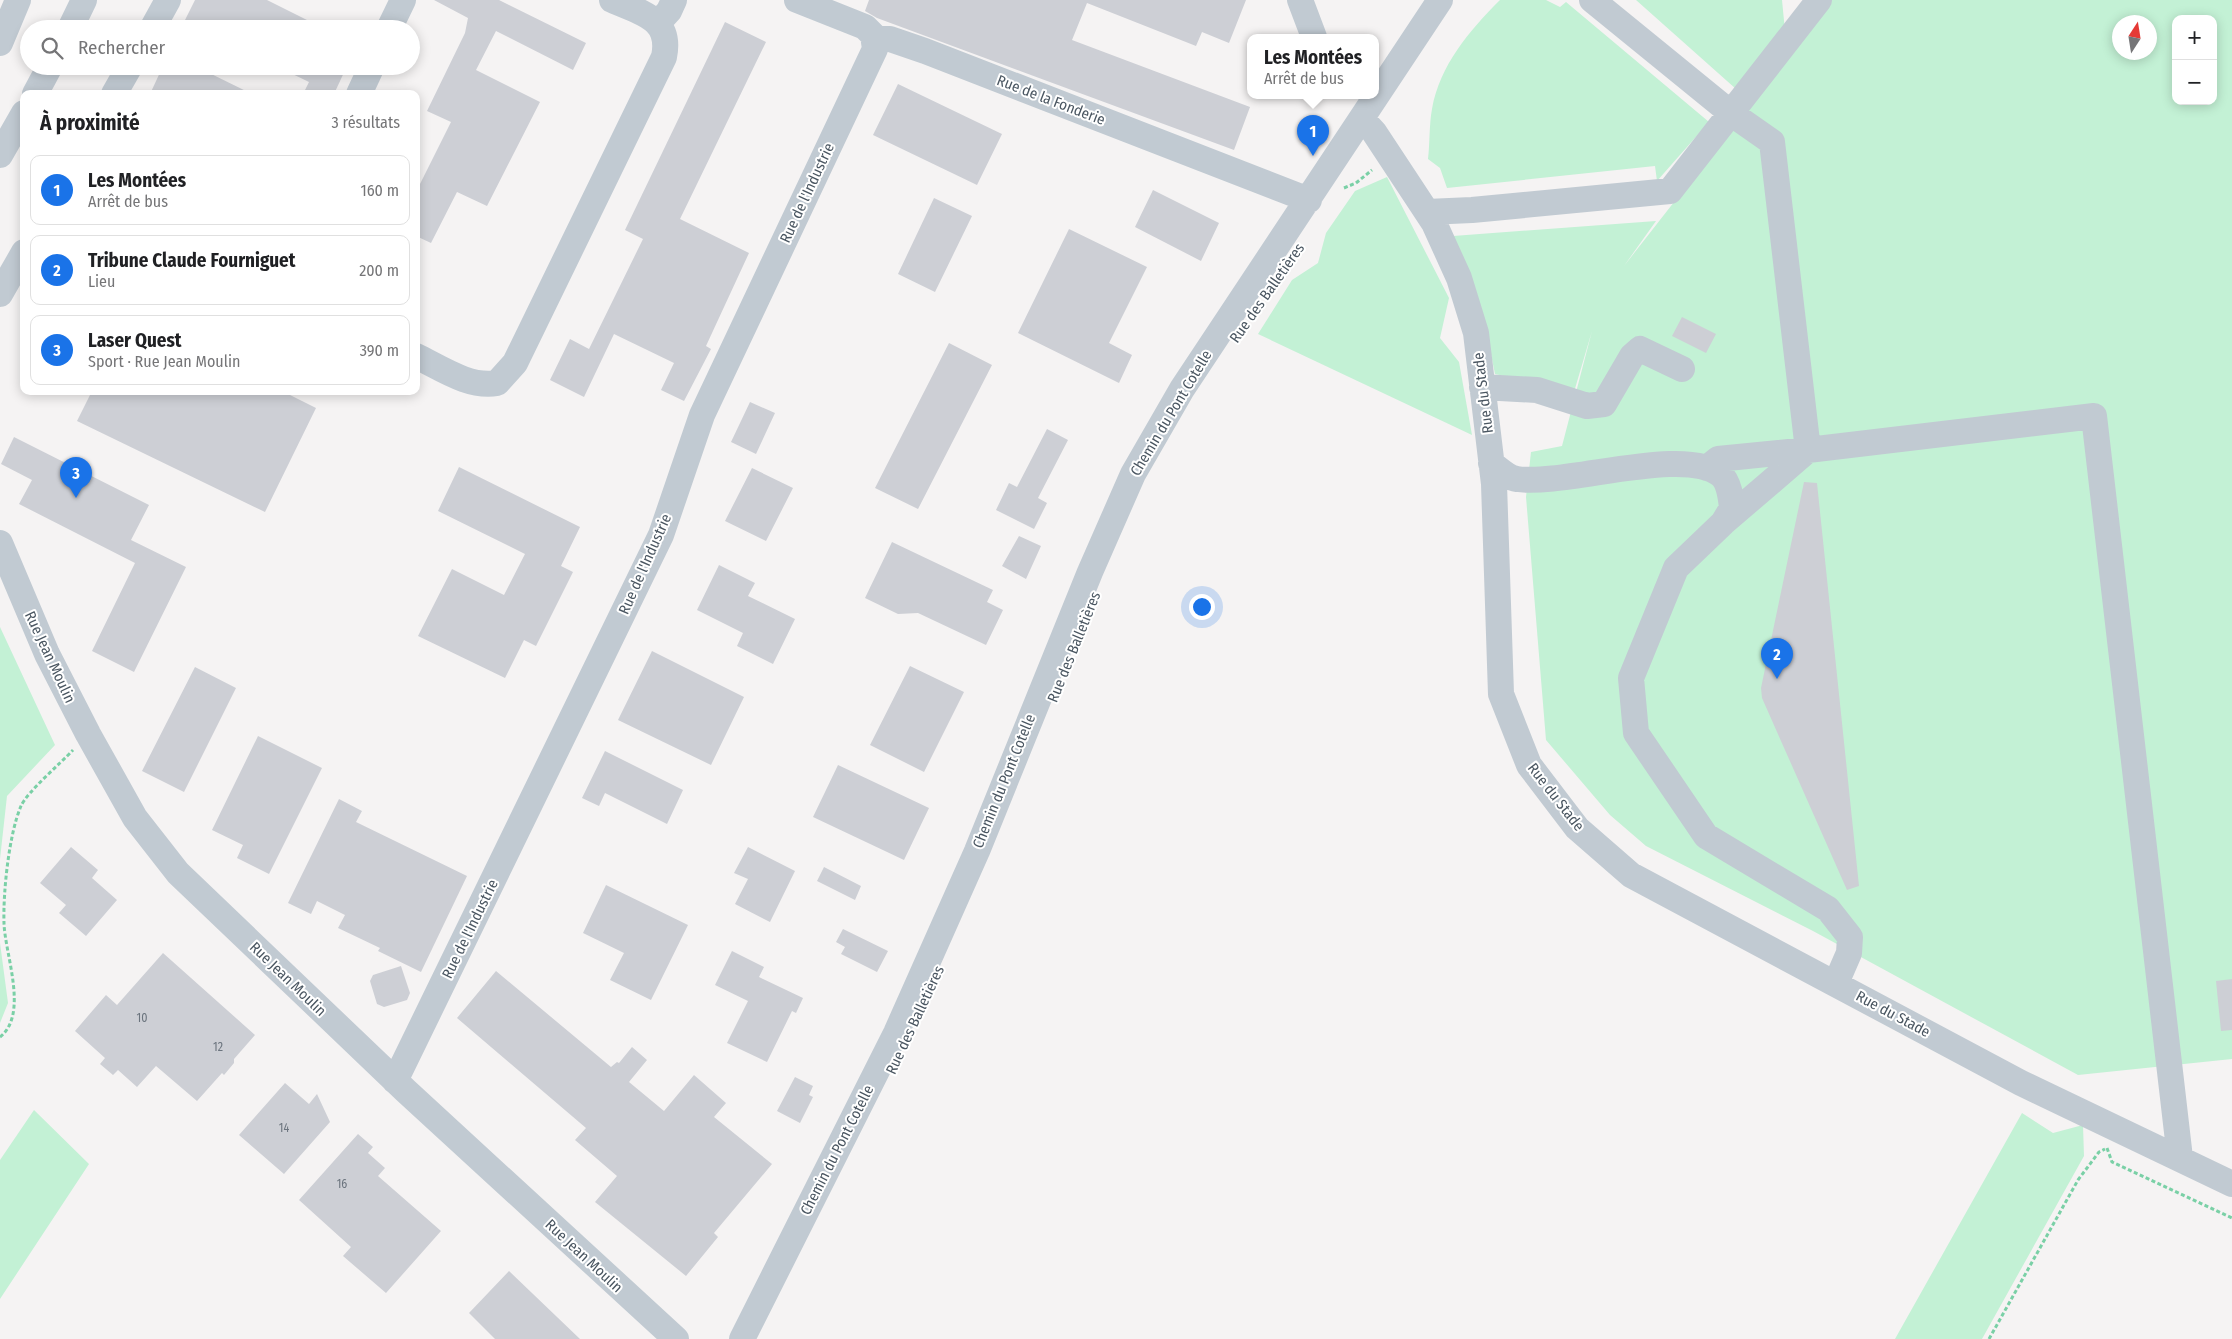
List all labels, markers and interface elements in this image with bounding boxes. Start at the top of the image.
north arrow [2112,15,2157,60]
map controls [2172,15,2217,105]
button: + [2172,15,2217,60]
search box [20,20,420,75]
icon: search [38,34,66,62]
popup [1247,34,1379,99]
text: Rechercher [78,36,165,59]
text: Les Montées [1264,46,1362,69]
button: − [2172,60,2217,105]
text: Arrêt de bus [1264,69,1344,88]
street label: Rue de la Fonderie [994,71,1108,129]
text: À proximité [40,110,140,136]
text: 3 résultats [332,113,400,132]
pin: 1 [1297,115,1329,156]
street label: Rue de l'Industrie [776,140,838,246]
text: Les Montées [88,169,186,192]
text: 1 [54,181,60,200]
text: 160 m [360,181,399,200]
text: Arrêt de bus [88,192,168,211]
street label: Rue des Balletières [1226,240,1308,346]
text: Tribune Claude Fourniguet [88,249,295,272]
text: 2 [53,261,61,280]
text: 200 m [359,261,399,280]
text: Lieu [88,272,115,291]
text: Laser Quest [88,329,181,352]
text: 3 [53,341,61,360]
text: 390 m [360,341,399,360]
street label: Chemin du Pont Cotelle [1126,347,1216,479]
text: Sport · Rue Jean Moulin [88,352,240,371]
street label: Rue du Stade [1469,352,1497,434]
pin: 3 [60,457,92,498]
street label: Rue de l'Industrie [615,511,675,617]
street label: Rue des Balletières [1044,589,1104,705]
your location [1189,594,1215,620]
street label: Rue Jean Moulin [21,608,79,706]
pin: 2 [1761,638,1793,679]
street label: Chemin du Pont Cotelle [969,711,1039,851]
street label: Rue du Stade [1524,759,1588,835]
street label: Rue de l'Industrie [438,876,502,982]
street label: Rue Jean Moulin [246,938,330,1020]
street label: Rue des Balletières [882,963,948,1077]
street label: Rue du Stade [1853,987,1933,1041]
house number: 10 [137,1011,147,1025]
house number: 12 [213,1040,223,1054]
street label: Chemin du Pont Cotelle [796,1082,878,1218]
house number: 14 [279,1121,289,1135]
house number: 16 [337,1177,347,1191]
street label: Rue Jean Moulin [542,1216,626,1296]

